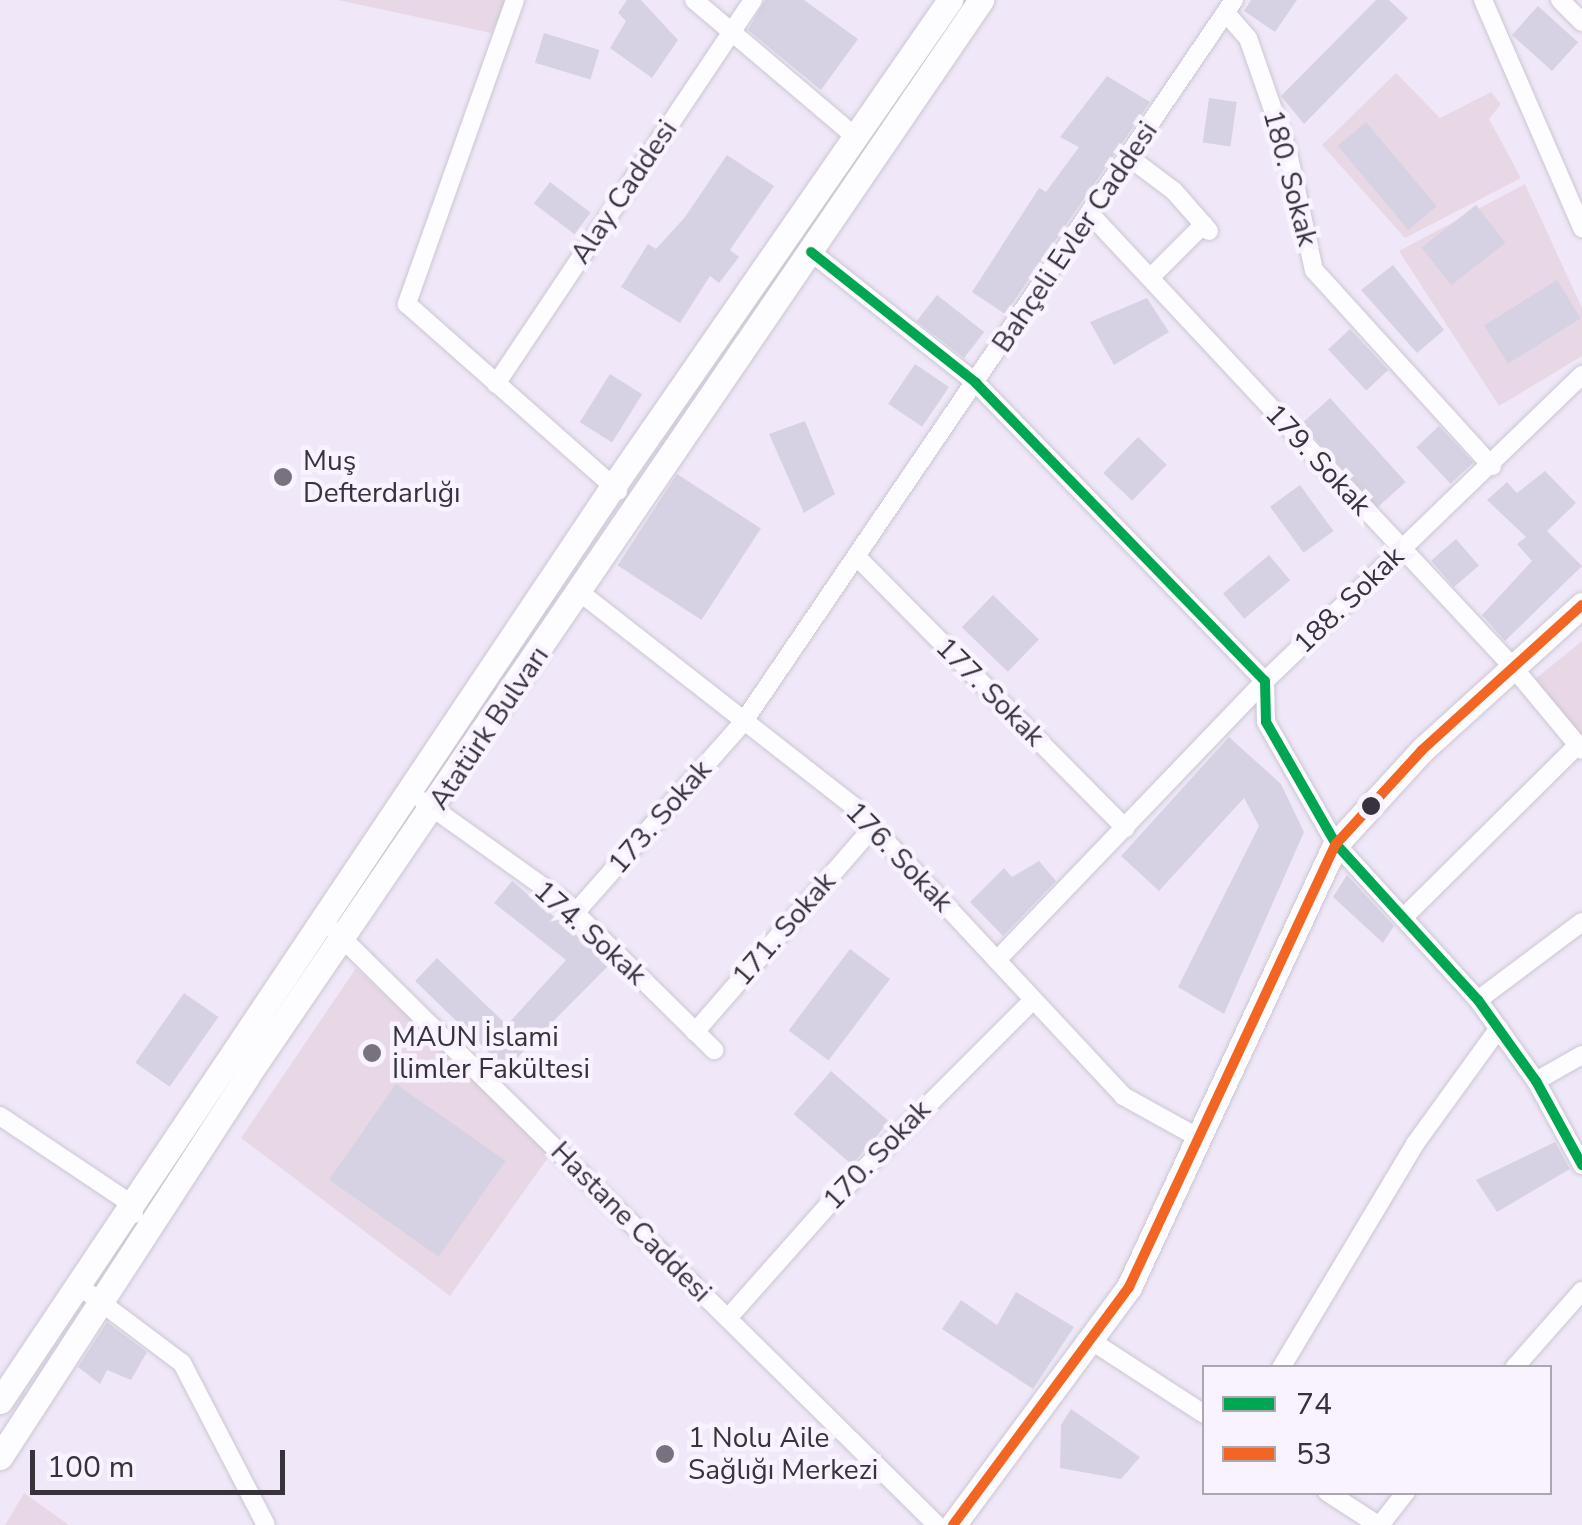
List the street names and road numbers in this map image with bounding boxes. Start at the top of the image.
street label: 180. Sokak [1256,106,1324,250]
street label: Alay Caddesi [564,114,684,270]
street label: Bahçeli Evler Caddesi [985,115,1165,359]
street label: 179. Sokak [1258,398,1378,522]
street label: 188. Sokak [1287,539,1411,661]
street label: 177. Sokak [929,631,1051,753]
street label: Atatürk Bulvarı [422,640,556,816]
street label: 173. Sokak [602,753,718,881]
street label: 176. Sokak [838,795,960,919]
street label: 171. Sokak [726,865,842,993]
street label: 174. Sokak [527,874,653,992]
street label: 170. Sokak [816,1093,938,1217]
street label: Hastane Caddesi [544,1135,718,1309]

